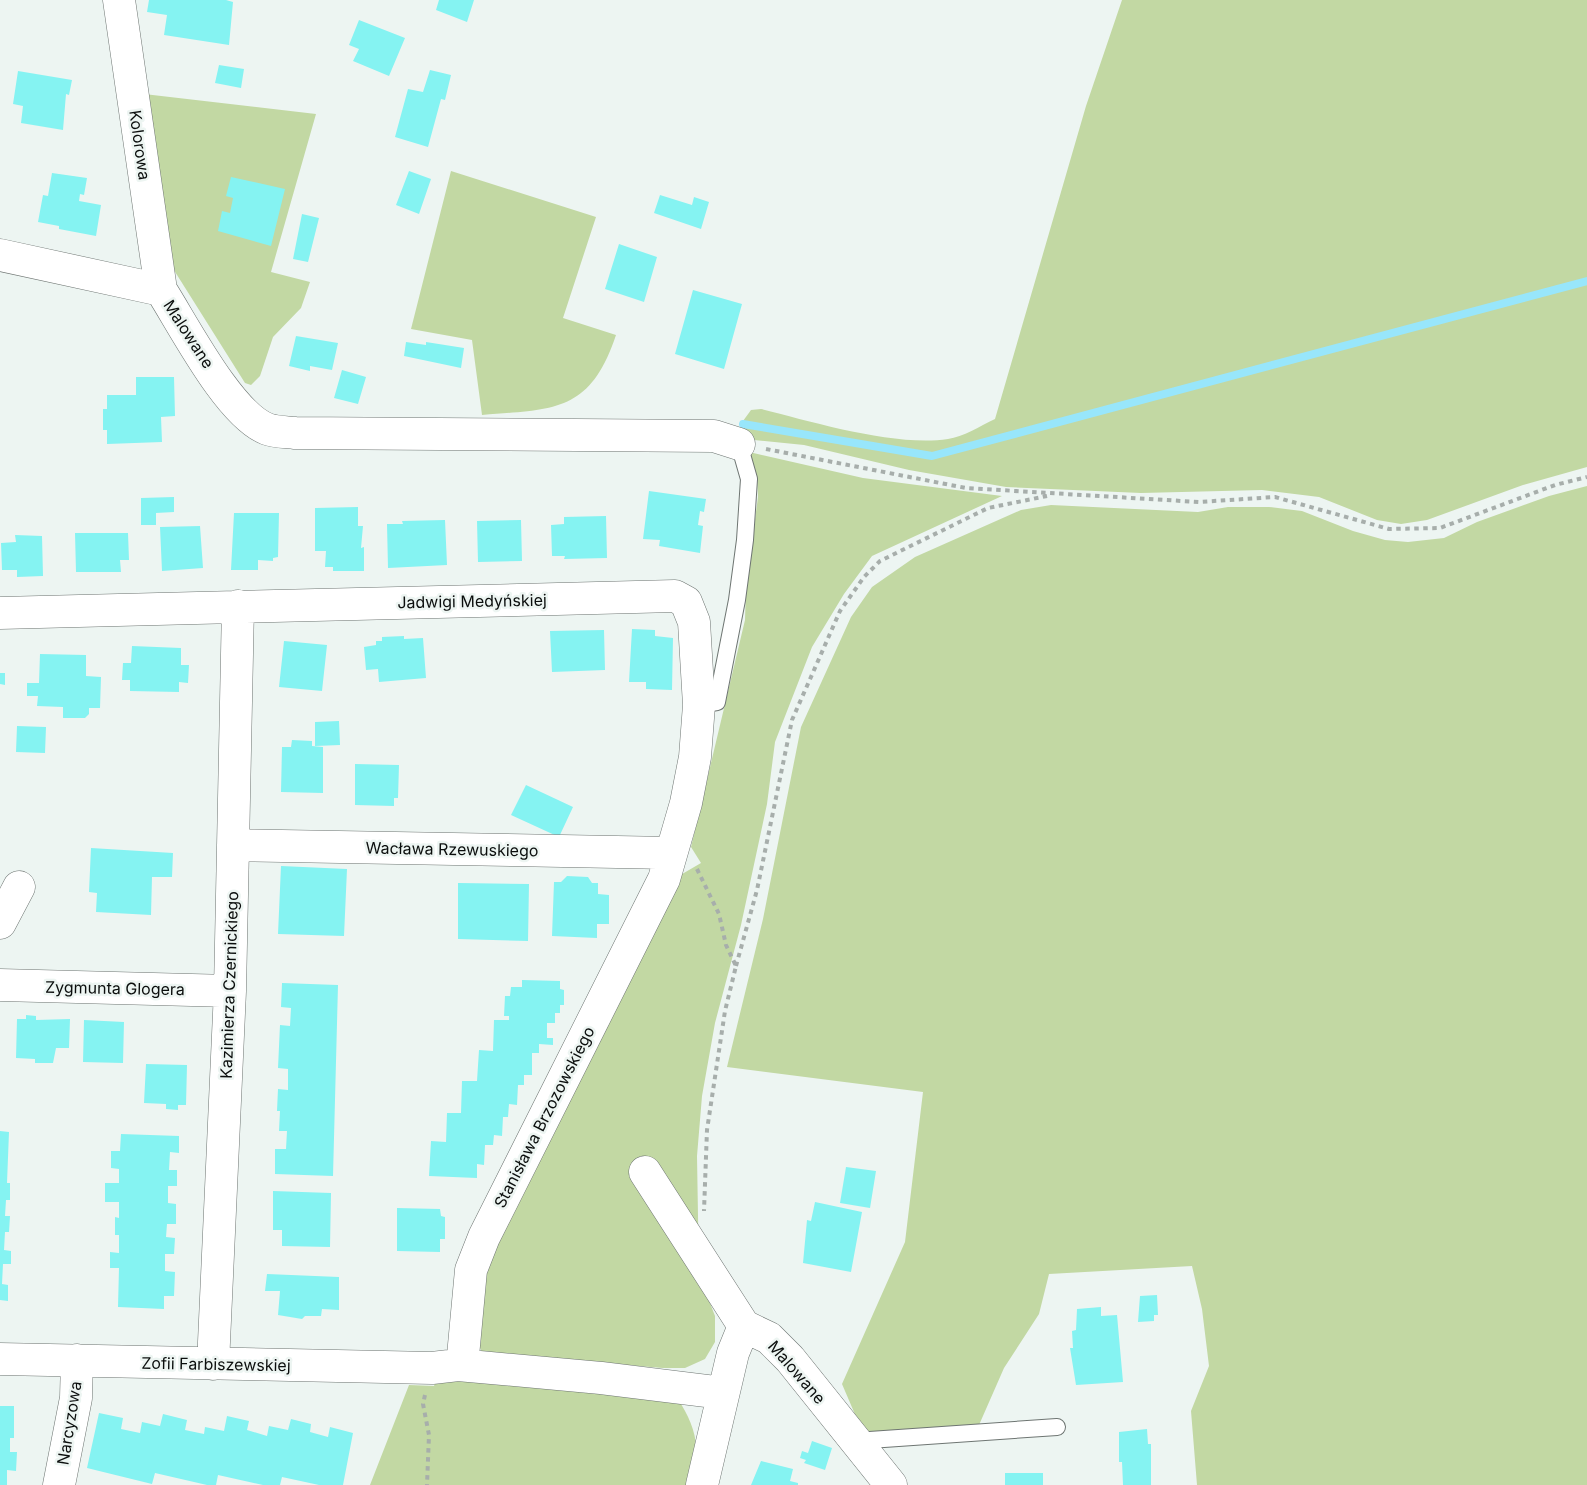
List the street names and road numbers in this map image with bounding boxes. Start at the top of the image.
street label: Kolorowa [125,109,155,181]
street label: Malowane [160,296,218,372]
street label: Jadwigi Medyńskiej [397,590,547,612]
street label: Wacława Rzewuskiego [365,837,539,861]
street label: Kazimierza Czernickiego [216,891,242,1079]
street label: Zygmunta Glogera [45,977,185,999]
street label: Stanisława Brzozowskiego [489,1023,599,1211]
street label: Malowane [764,1336,830,1408]
street label: Zofii Farbiszewskiej [141,1353,291,1375]
street label: Narcyzowa [53,1380,85,1466]

